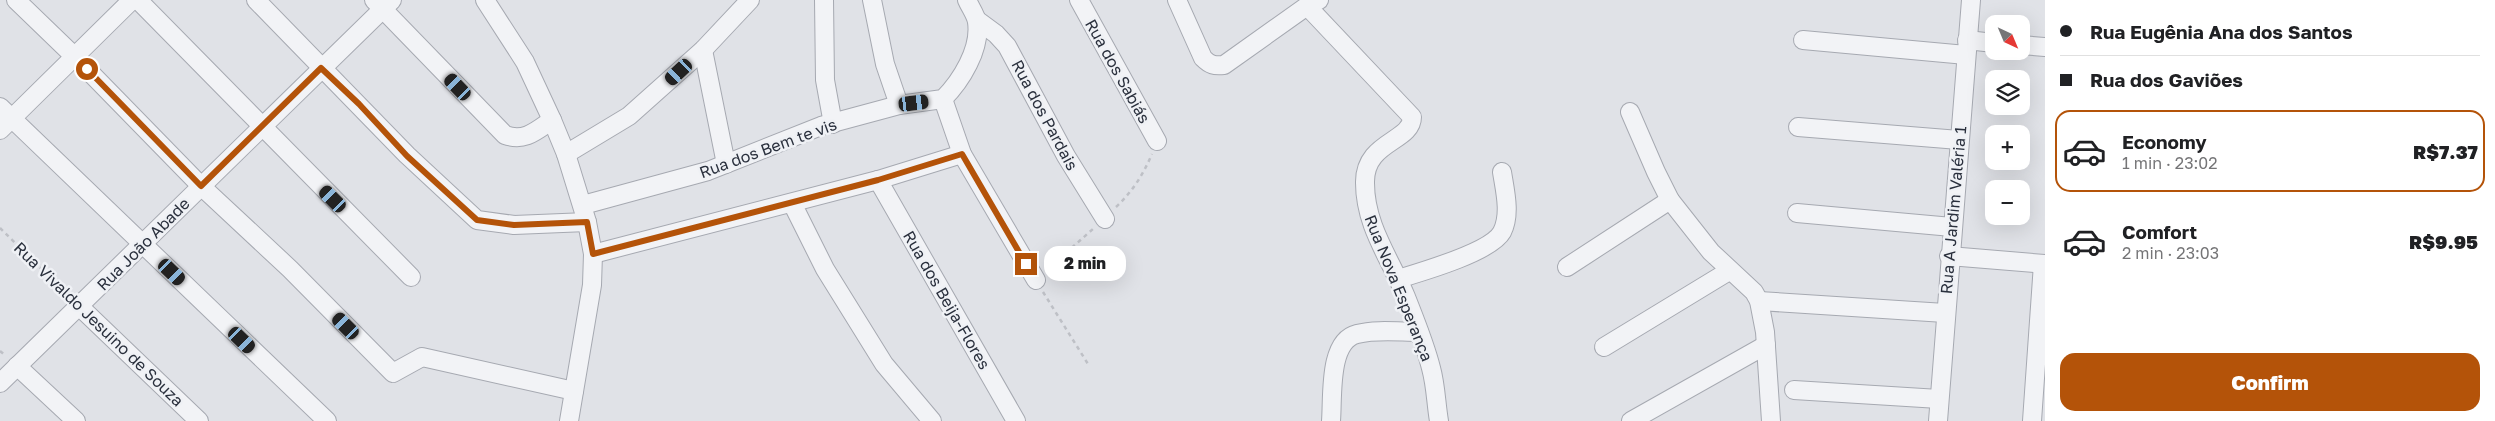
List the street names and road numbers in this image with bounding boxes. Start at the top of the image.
street label: Rua dos Sabiás [1081,15,1155,127]
street label: Rua dos Pardais [1007,56,1083,174]
street label: Rua dos Bem te vis [697,114,839,182]
street label: Rua A Jardim Valéria 1 [1936,125,1970,295]
street label: Rua João Abade [92,193,194,295]
street label: Rua Nova Esperança [1360,212,1438,364]
street label: Rua dos Beija-Flores [899,227,995,373]
street label: Rua Vivaldo Jesuino de Souza [10,238,188,410]

